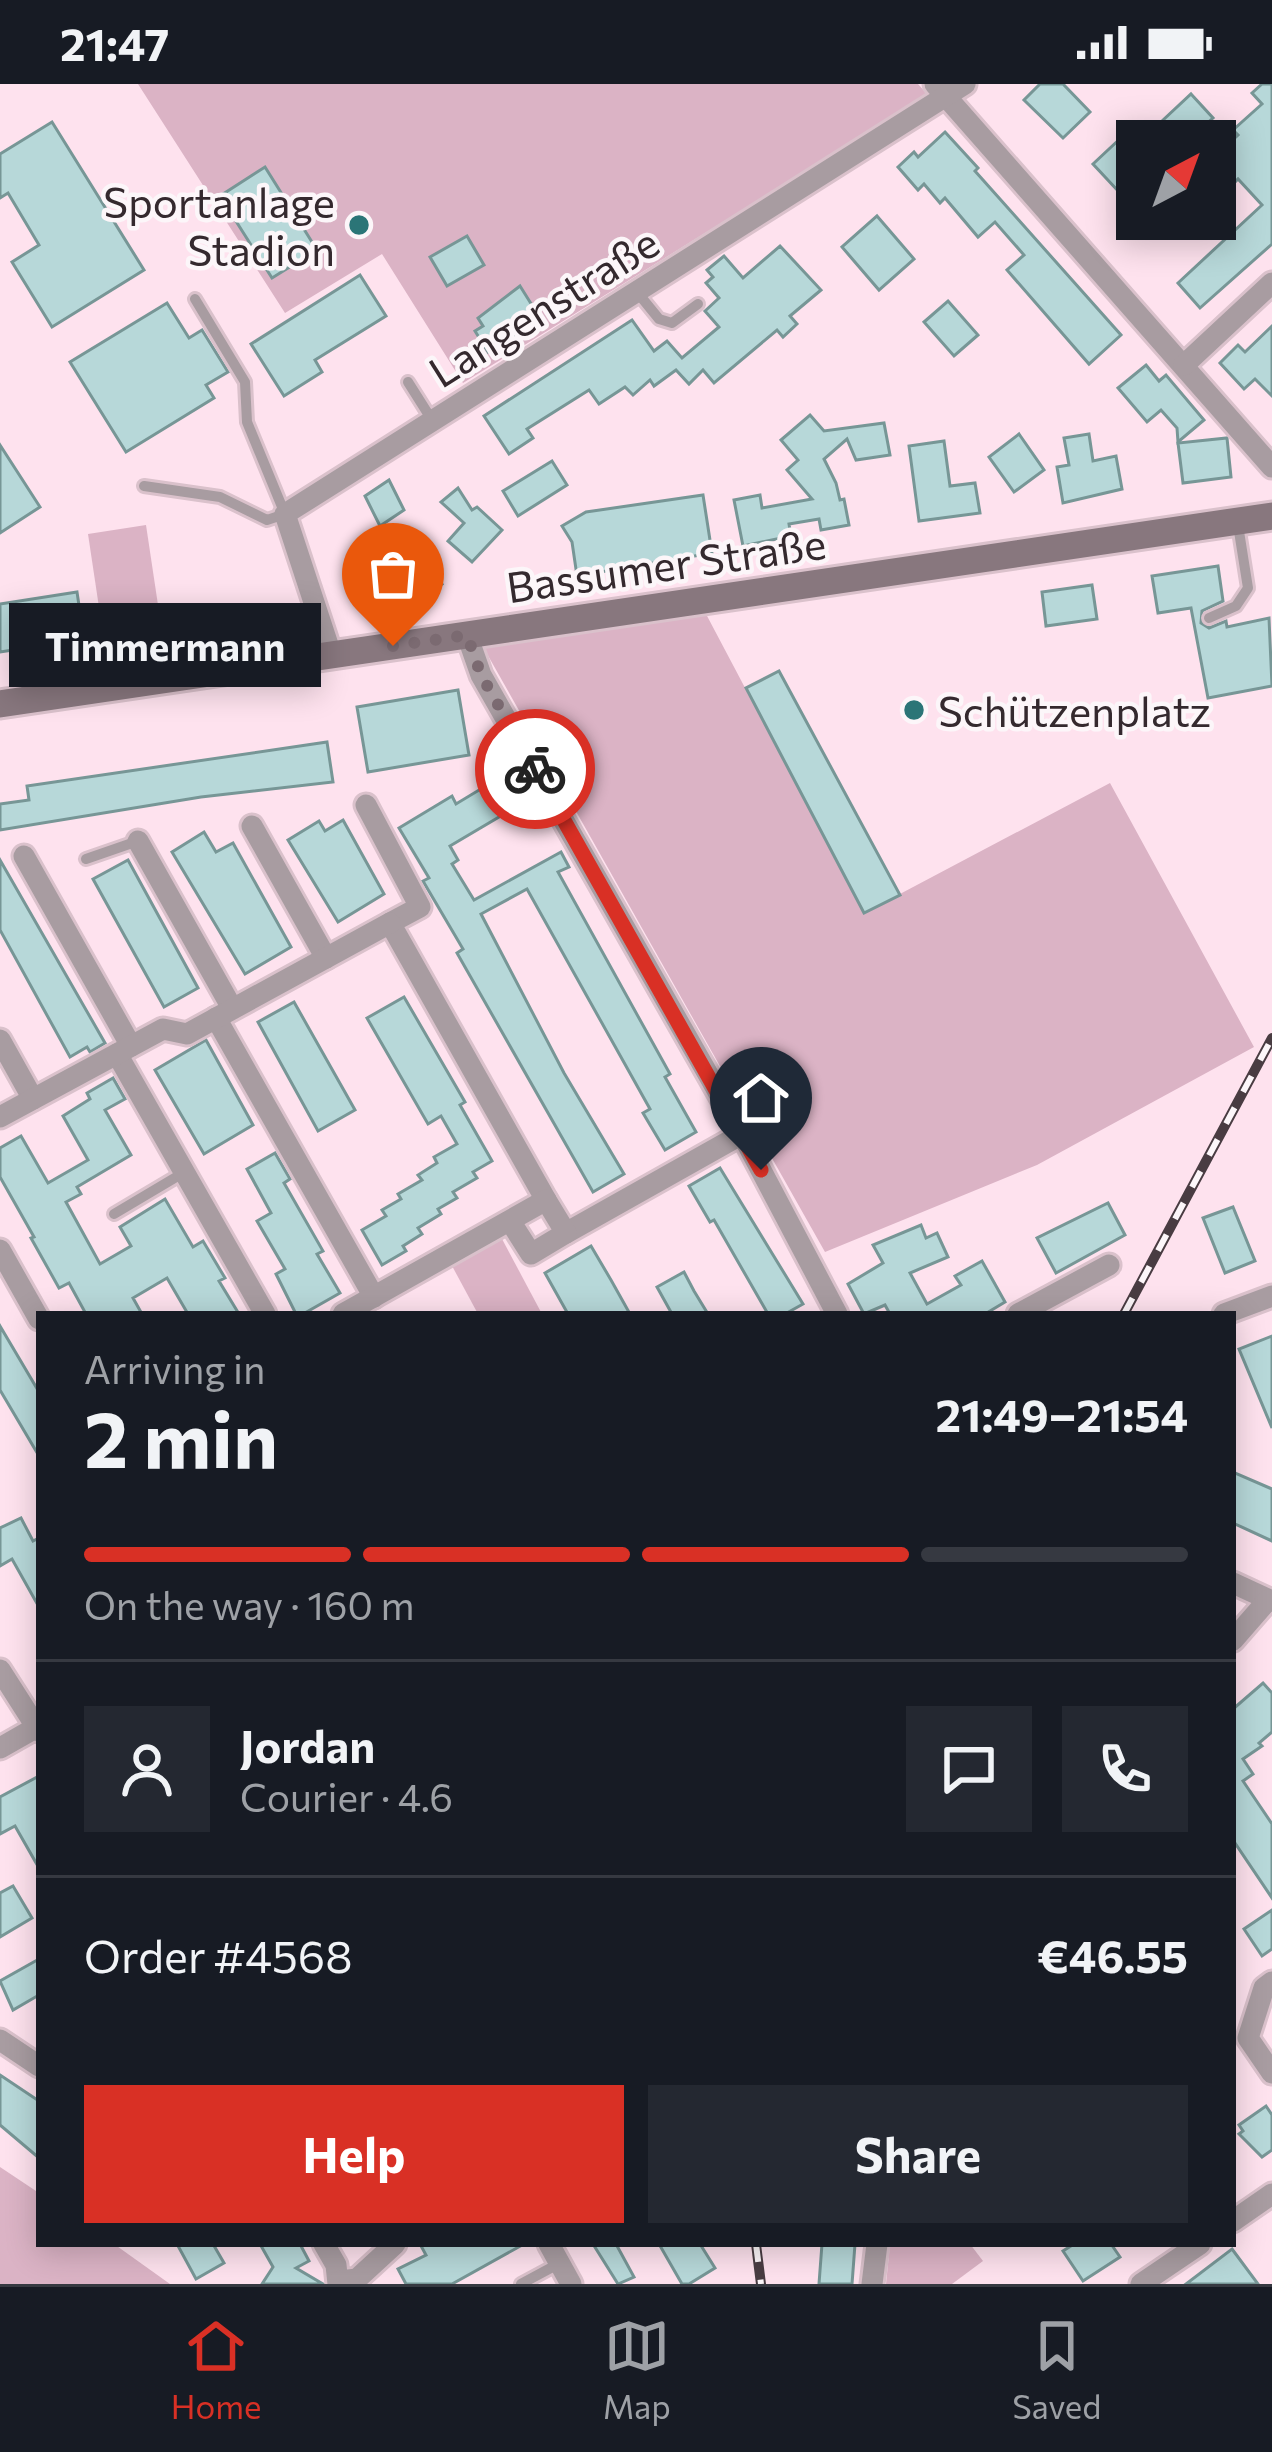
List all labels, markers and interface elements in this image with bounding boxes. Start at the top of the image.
text: 21:47 [60,15,169,70]
north arrow [1116,120,1236,240]
map controls [1116,120,1236,240]
place label: Sportanlage Stadion [103,175,335,275]
marker: Sportanlage Stadion [346,212,372,238]
street label: Langenstraße [419,215,667,397]
street label: Bassumer Straße [503,516,829,612]
pin [342,523,444,646]
icon: bag [360,541,426,607]
callout: Timmermann [9,604,321,688]
text: Timmermann [45,621,285,669]
place label: Schützenplatz [938,684,1211,736]
marker: Schützenplatz [901,697,927,723]
courier [475,709,595,829]
icon: bike [502,736,568,802]
pin [710,1047,812,1170]
icon: home [728,1065,794,1131]
text: Arriving in [84,1344,265,1392]
text: 21:49–21:54 [935,1386,1188,1441]
text: 2 min [84,1389,278,1484]
text: On the way · 160 m [84,1580,414,1628]
button: person [84,1706,210,1832]
button: chat [906,1706,1032,1832]
button: phone [1062,1706,1188,1832]
text: Jordan [240,1717,375,1772]
text: Courier · 4.6 [240,1772,453,1820]
text: Order #4568 [84,1927,353,1982]
text: €46.55 [1037,1927,1188,1982]
button: Help [84,2085,624,2223]
button: Share [648,2085,1188,2223]
tab: Home [171,2313,261,2426]
tab: Map [603,2313,671,2426]
tab: Saved [1012,2313,1101,2426]

